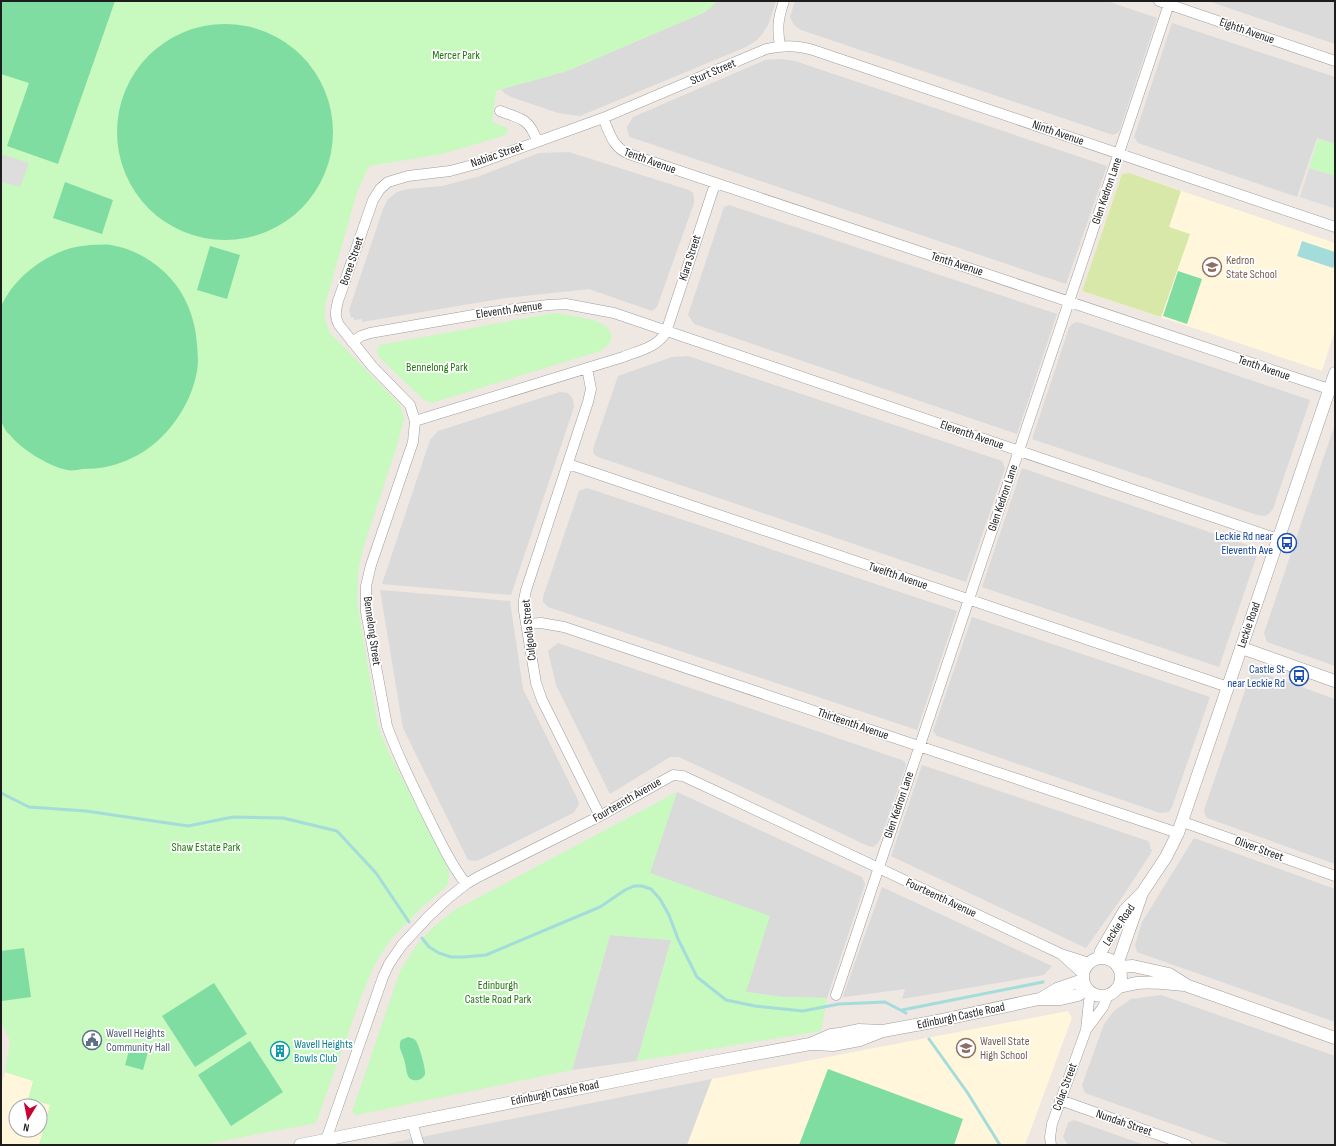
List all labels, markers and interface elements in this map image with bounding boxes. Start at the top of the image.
street label: Eighth Avenue [1218,15,1277,47]
park label: Mercer Park [432,48,480,63]
street label: Sturt Street [688,56,738,88]
street label: Ninth Avenue [1030,117,1086,149]
street label: Nabiac Street [469,139,526,171]
street label: Tenth Avenue [622,145,678,177]
street label: Glen Kedron Lane [1089,156,1125,226]
street label: Kiara Street [676,233,705,283]
street label: Boree Street [337,234,367,287]
street label: Tenth Avenue [929,248,985,280]
place label: Kedron State School [1226,253,1277,282]
school or university icon: Kedron State School [1201,256,1223,278]
street label: Eleventh Avenue [475,298,543,322]
street label: Tenth Avenue [1236,352,1292,384]
park label: Bennelong Park [406,360,468,375]
street label: Eleventh Avenue [938,417,1006,453]
street label: Glen Kedron Lane [985,463,1021,533]
place label: Leckie Rd near Eleventh Ave [1215,529,1274,558]
bus stop icon: Leckie Rd near Eleventh Ave [1276,532,1298,554]
street label: Twelfth Avenue [866,559,930,593]
street label: Bennelong Street [360,595,384,667]
street label: Culgoola Street [518,598,540,662]
street label: Leckie Road [1234,600,1264,650]
place label: Castle St near Leckie Rd [1227,662,1285,691]
bus stop icon: Castle St near Leckie Rd [1288,665,1310,687]
street label: Thirteenth Avenue [815,705,891,743]
street label: Glen Kedron Lane [881,770,917,840]
street label: Fourteenth Avenue [590,774,664,826]
street label: Oliver Street [1233,833,1286,865]
park label: Shaw Estate Park [172,840,241,855]
street label: Fourteenth Avenue [903,875,979,921]
street label: Leckie Road [1100,901,1138,949]
park label: Edinburgh Castle Road Park [465,978,532,1007]
street label: Edinburgh Castle Road [916,999,1006,1033]
place label: Wavell Heights Community Hall [106,1026,170,1055]
public building icon: Wavell Heights Community Hall [81,1029,103,1051]
place label: Wavell State High School [980,1034,1030,1063]
place label: Wavell Heights Bowls Club [294,1037,353,1066]
school or university icon: Wavell State High School [955,1037,977,1059]
building icon: Wavell Heights Bowls Club [269,1040,291,1062]
street label: Colac Street [1049,1061,1081,1113]
street label: Edinburgh Castle Road [510,1077,600,1109]
north arrow [8,1098,48,1138]
street label: Nundah Street [1094,1106,1154,1140]
text: N [22,1120,30,1134]

